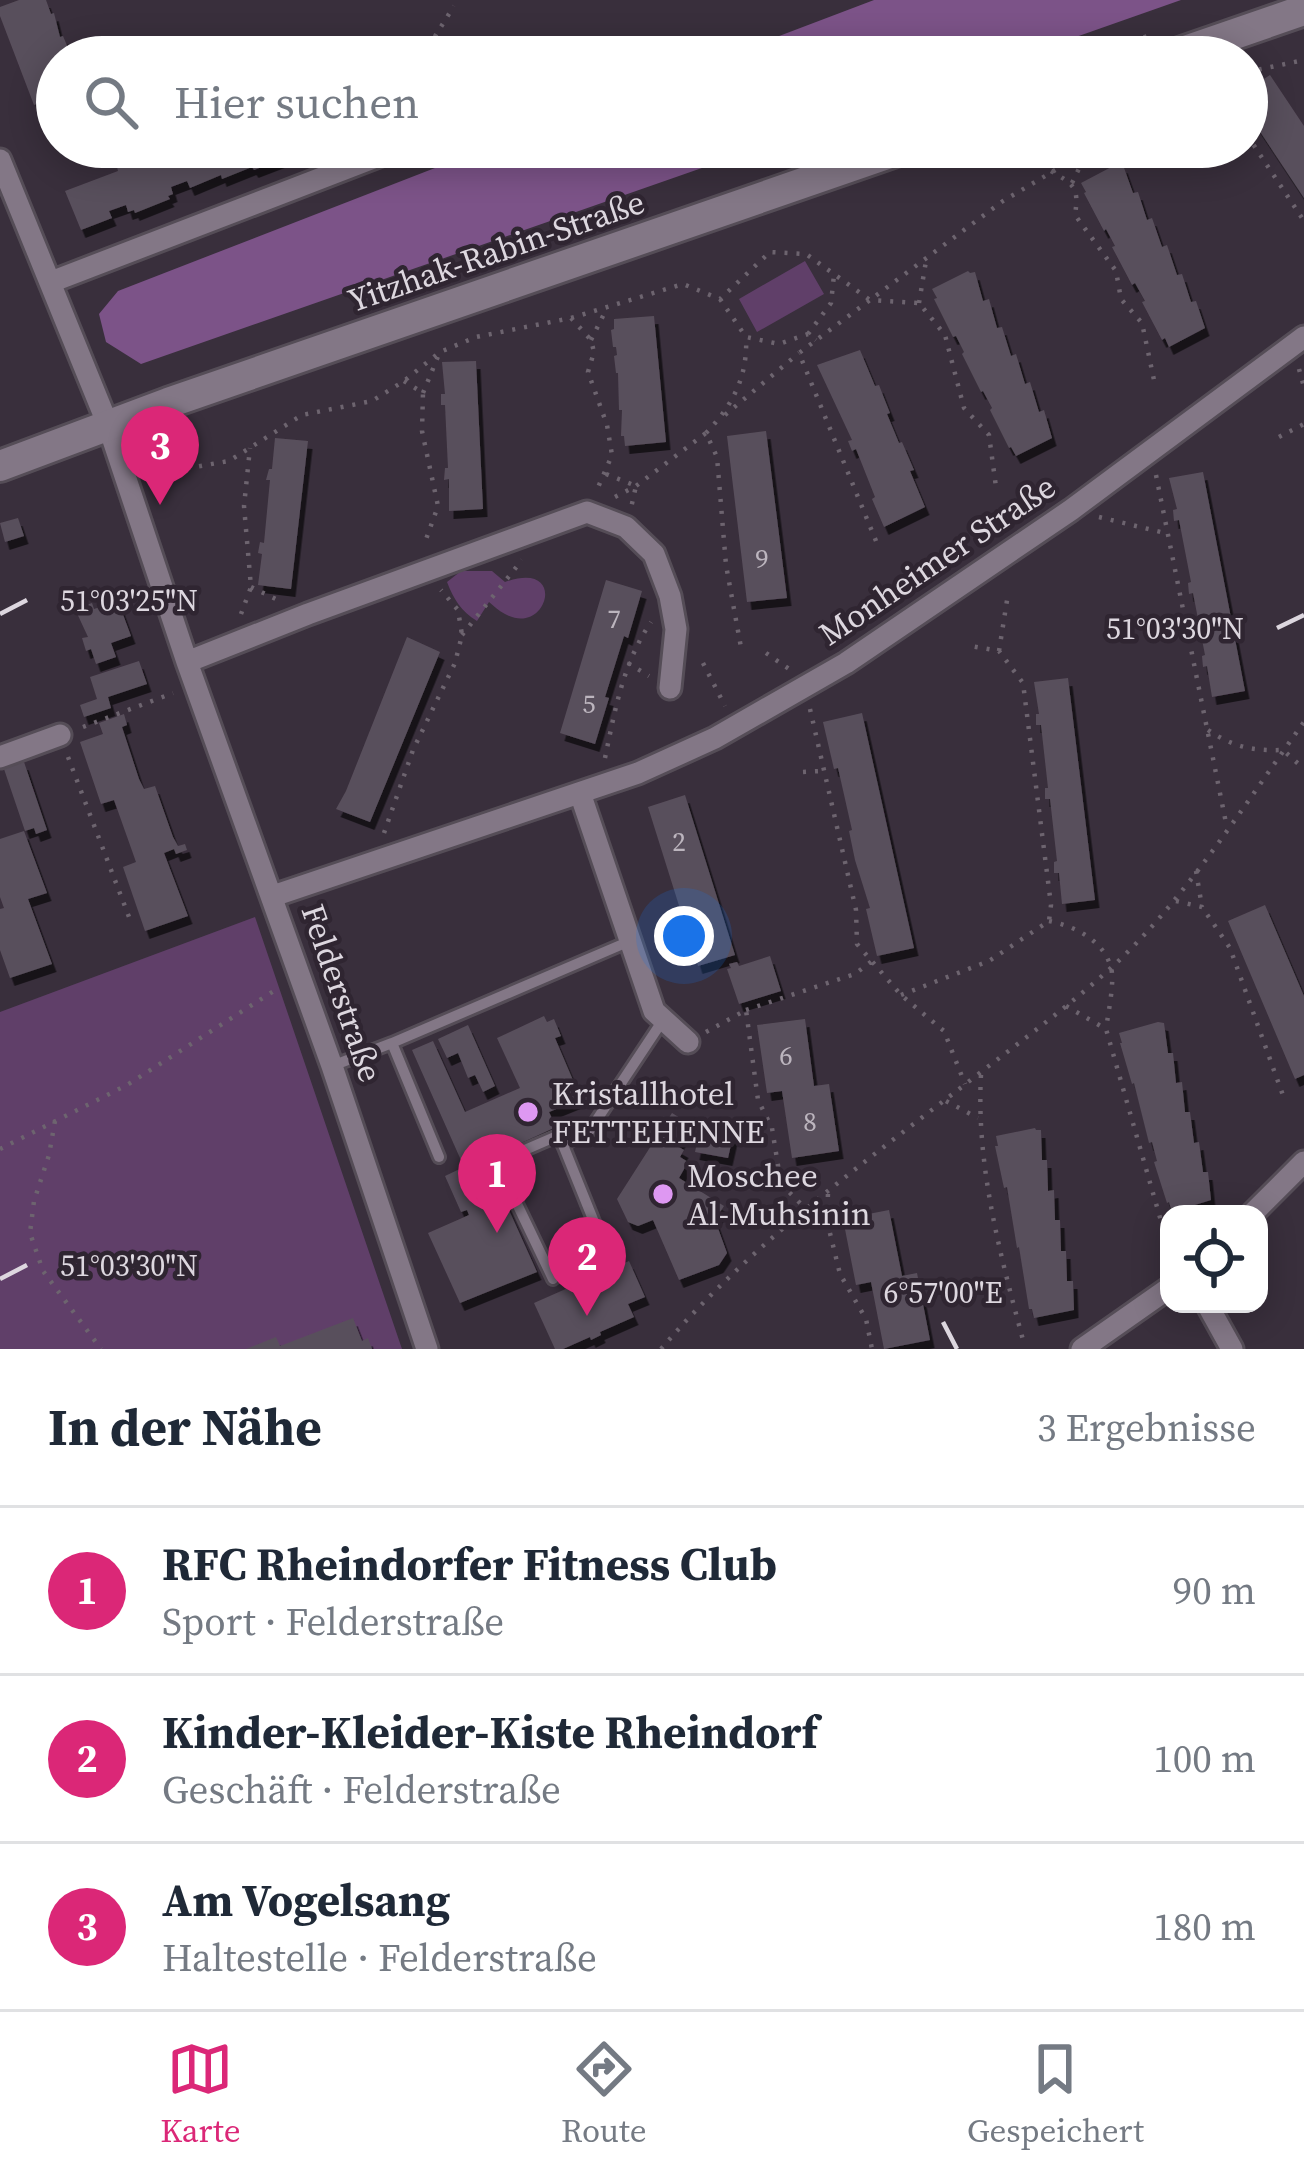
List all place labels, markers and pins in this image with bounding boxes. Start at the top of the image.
pin: 3 [121,406,199,505]
place label: Kristallhotel FETTEHENNE [552,1071,765,1154]
marker: Kristallhotel FETTEHENNE [515,1099,541,1125]
pin: 1 [458,1134,536,1233]
place label: Moschee Al-Muhsinin [687,1153,871,1236]
marker: Moschee Al-Muhsinin [650,1181,676,1207]
pin: 2 [548,1217,626,1316]

